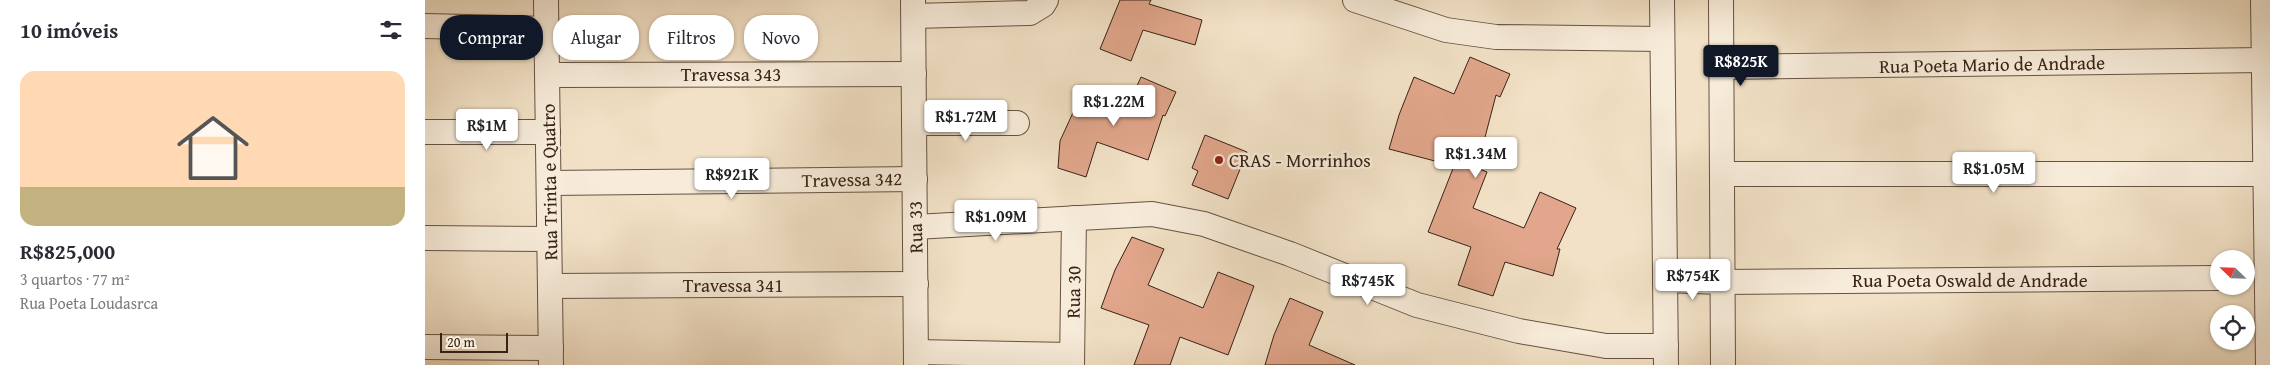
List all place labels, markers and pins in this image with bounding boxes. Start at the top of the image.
pin: R$825K [1700,44,1782,87]
pin: R$1.22M [1068,84,1160,127]
pin: R$1.72M [920,100,1012,142]
pin: R$1M [457,108,517,151]
pin: R$1.34M [1430,136,1522,179]
place label: CRAS - Morrinhos [1229,146,1371,174]
pin: R$1.05M [1948,152,2040,194]
marker: CRAS - Morrinhos [1213,154,1225,166]
pin: R$921K [691,158,773,200]
pin: R$1.09M [950,200,1042,242]
pin: R$754K [1652,258,1734,301]
pin: R$745K [1327,264,1409,306]

